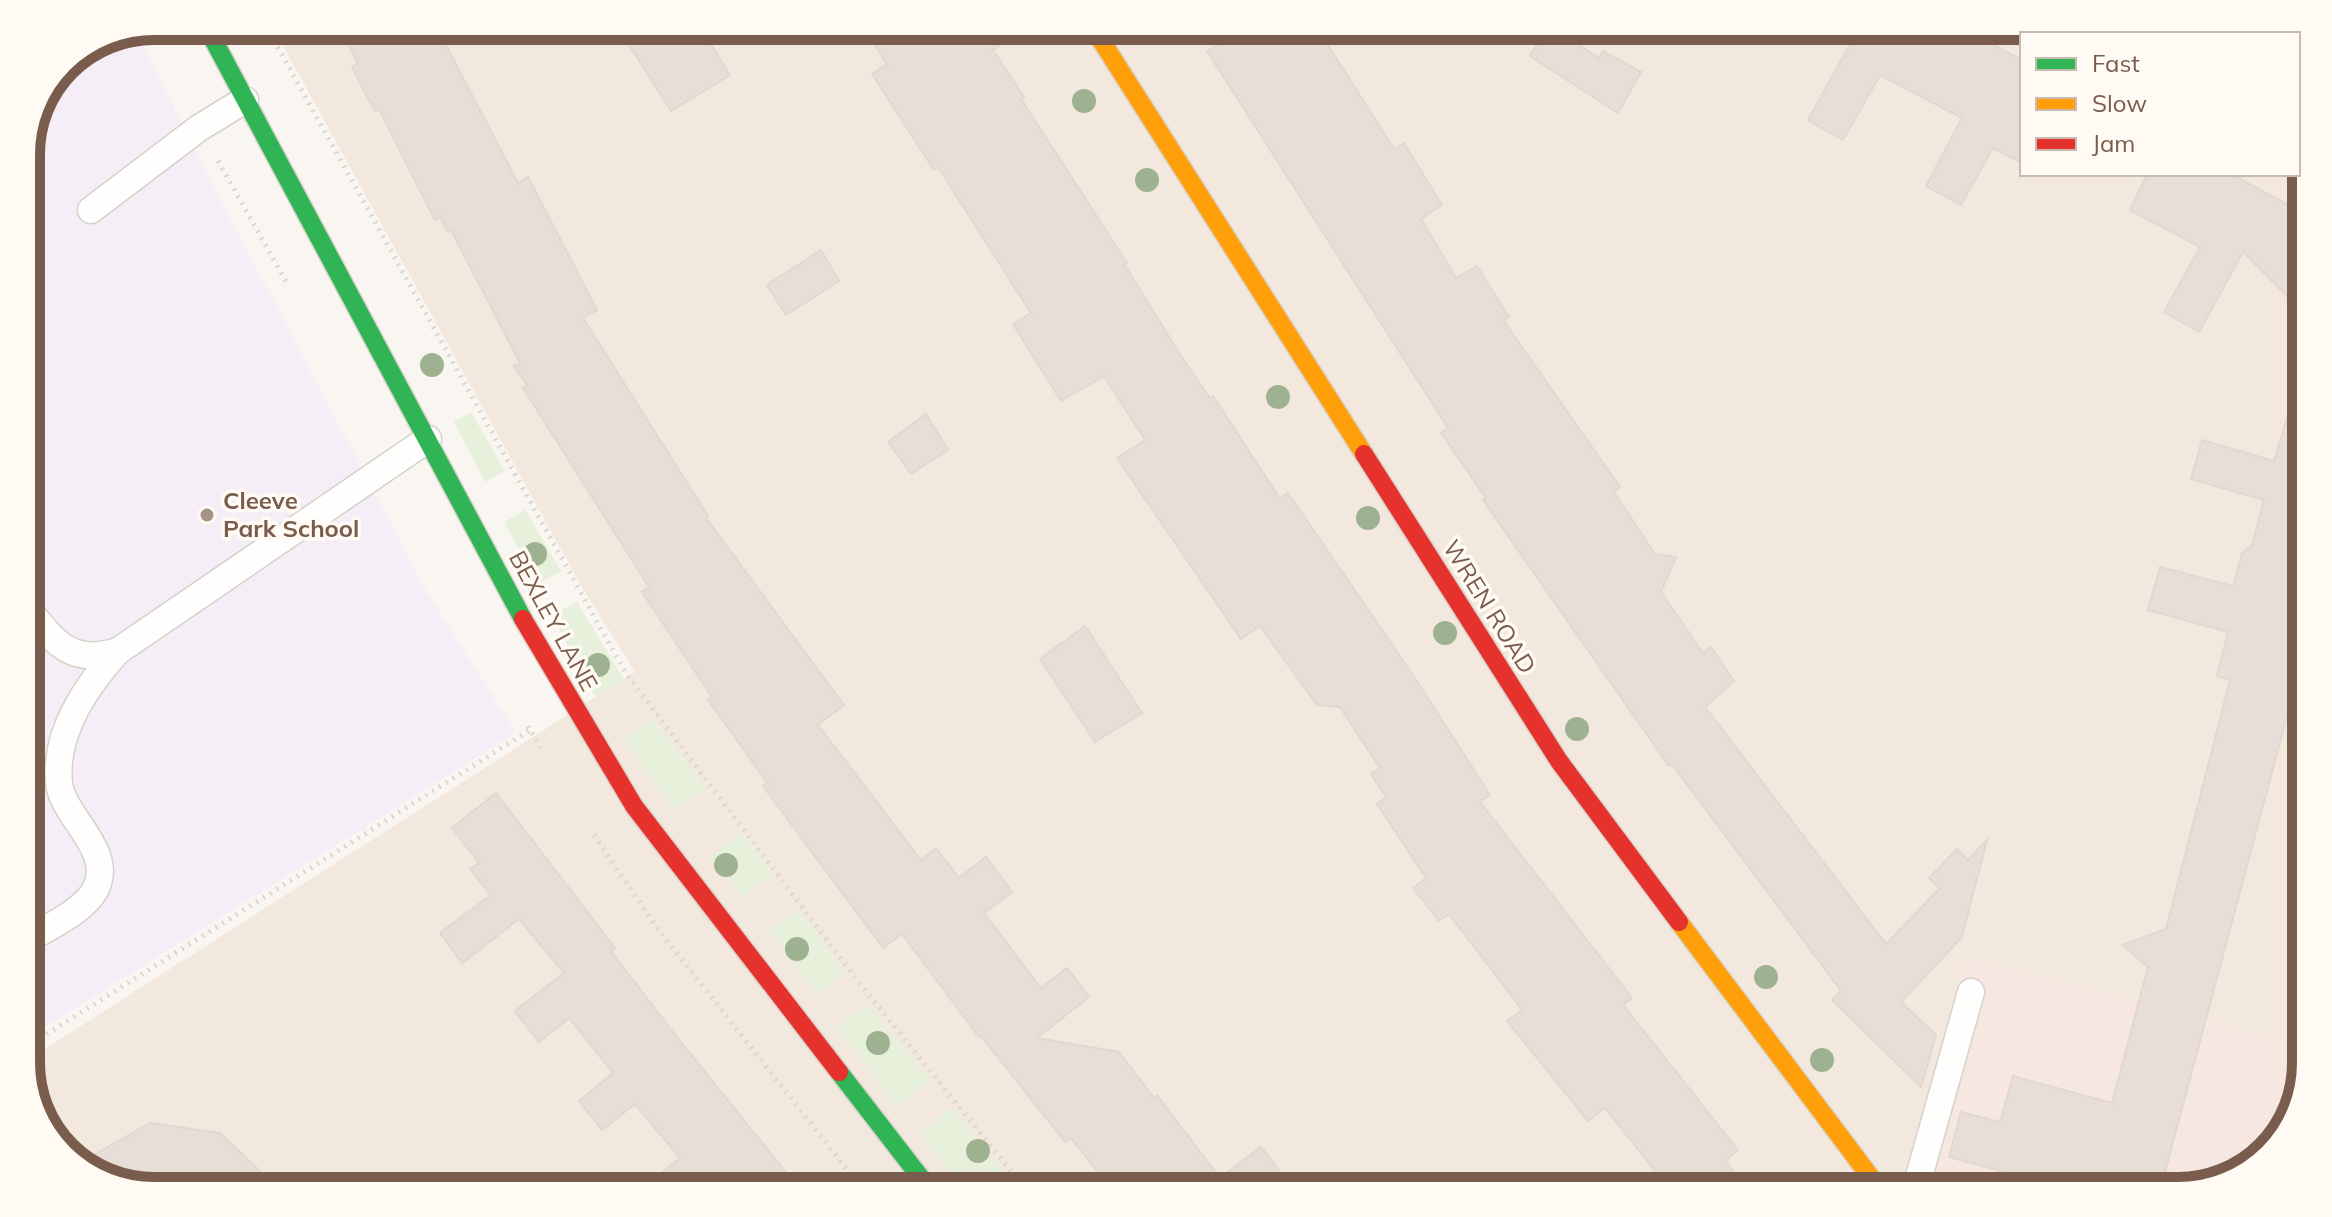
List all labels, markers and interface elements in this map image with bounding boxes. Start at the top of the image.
legend [2020,32,2300,176]
text: Fast [2092,48,2140,78]
text: Slow [2092,88,2147,118]
text: Jam [2092,128,2135,158]
place label: Cleeve Park School [223,485,359,543]
marker: Cleeve Park School [198,506,216,524]
street label: WREN ROAD [1437,534,1543,679]
street label: BEXLEY LANE [503,545,605,696]

